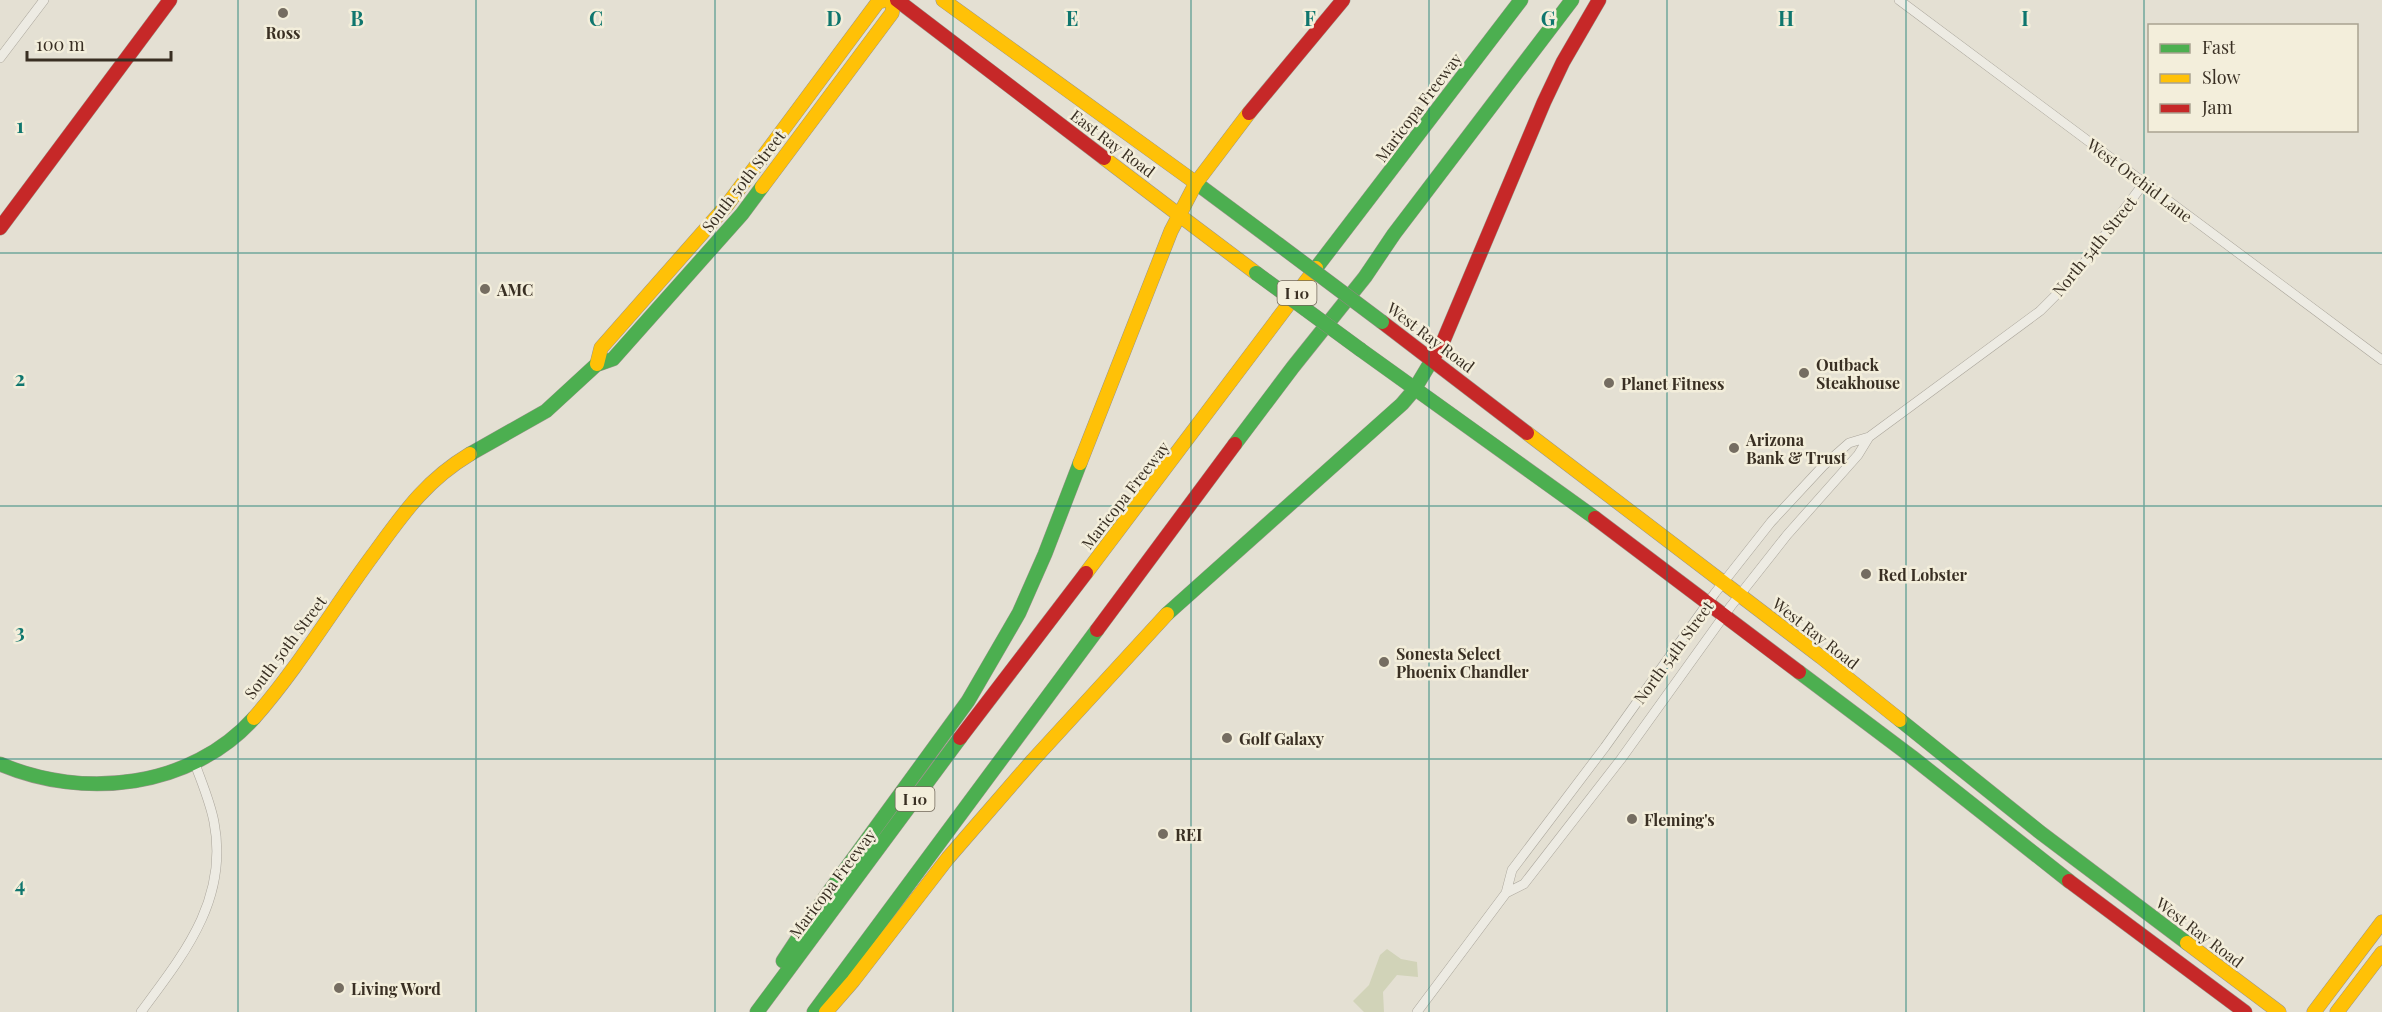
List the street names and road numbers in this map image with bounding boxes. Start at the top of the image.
street label: Maricopa Freeway [1370,48,1466,166]
street label: East Ray Road [1067,104,1159,182]
street label: South 50th Street [697,125,790,236]
street label: West Orchid Lane [2082,133,2197,227]
street label: North 54th Street [2047,192,2141,300]
road number: I 10 [1278,281,1316,305]
street label: West Ray Road [1382,297,1479,377]
street label: Maricopa Freeway [1076,437,1174,553]
street label: South 50th Street [239,591,331,703]
street label: West Ray Road [1768,592,1864,673]
street label: North 54th Street [1628,596,1718,708]
road number: I 10 [896,787,934,811]
street label: Maricopa Freeway [784,824,880,942]
street label: West Ray Road [2151,892,2248,972]

